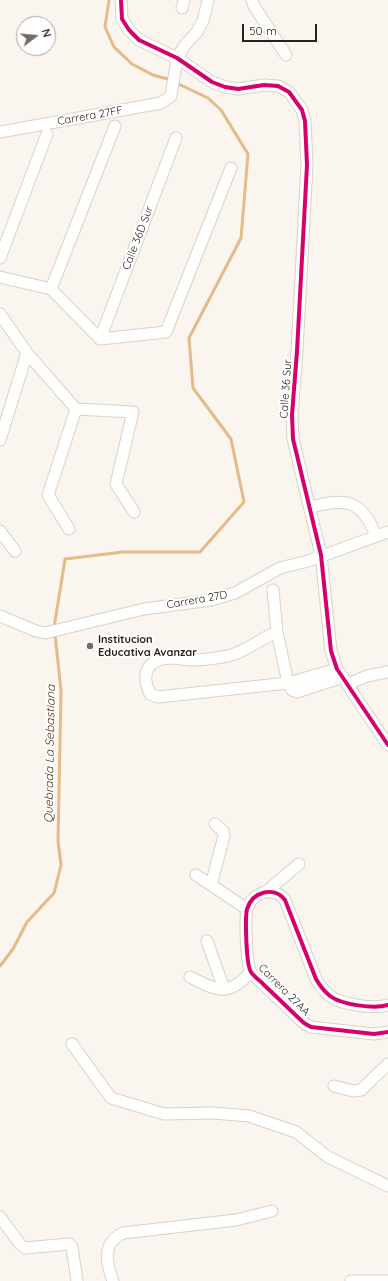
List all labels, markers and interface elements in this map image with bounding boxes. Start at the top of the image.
north arrow [16,16,56,56]
scale bar [244,16,319,42]
text: 50 m [249,23,277,38]
text: N [39,27,54,39]
street label: Carrera 27FF [56,104,124,128]
street label: Calle 36D Sur [120,204,156,272]
street label: Calle 36 Sur [277,359,295,419]
street label: Carrera 27D [166,588,228,612]
place label: Institucion Educativa Avanzar [98,633,197,659]
marker: Institucion Educativa Avanzar [85,641,95,651]
water label: Quebrada La Sebastiana [42,685,58,823]
street label: Carrera 27AA [255,961,313,1019]

